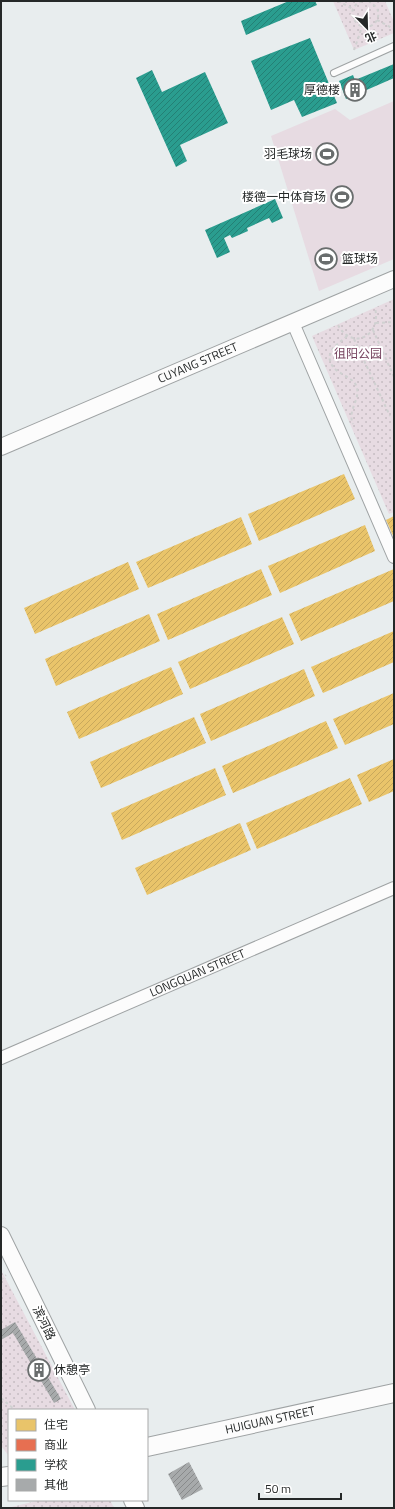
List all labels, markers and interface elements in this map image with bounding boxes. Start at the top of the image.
north arrow [347,8,387,48]
text: 北 [363,28,379,47]
building icon: 厚德楼 [342,77,368,103]
place label: 厚德楼 [304,80,340,99]
sports icon: 羽毛球场 [314,141,340,167]
place label: 羽毛球场 [264,144,312,163]
sports icon: 楼德一中体育场 [329,184,355,210]
place label: 楼德一中体育场 [242,187,326,206]
sports icon: 篮球场 [313,246,339,272]
place label: 篮球场 [342,249,378,268]
street label: CUYANG STREET [155,337,241,388]
park label: 徂阳公园 [334,344,382,363]
street label: LONGQUAN STREET [146,943,249,1002]
street label: 滨河路 [28,1302,61,1343]
building icon: 休憩亭 [26,1357,52,1383]
place label: 休憩亭 [54,1360,90,1379]
street label: HUIGUAN STREET [223,1400,317,1439]
legend [8,1409,148,1501]
text: 住宅 [44,1415,68,1434]
text: 商业 [44,1435,68,1454]
text: 学校 [44,1455,68,1474]
text: 其他 [44,1475,68,1494]
scale bar [259,1475,341,1501]
text: 50 m [265,1479,291,1498]

